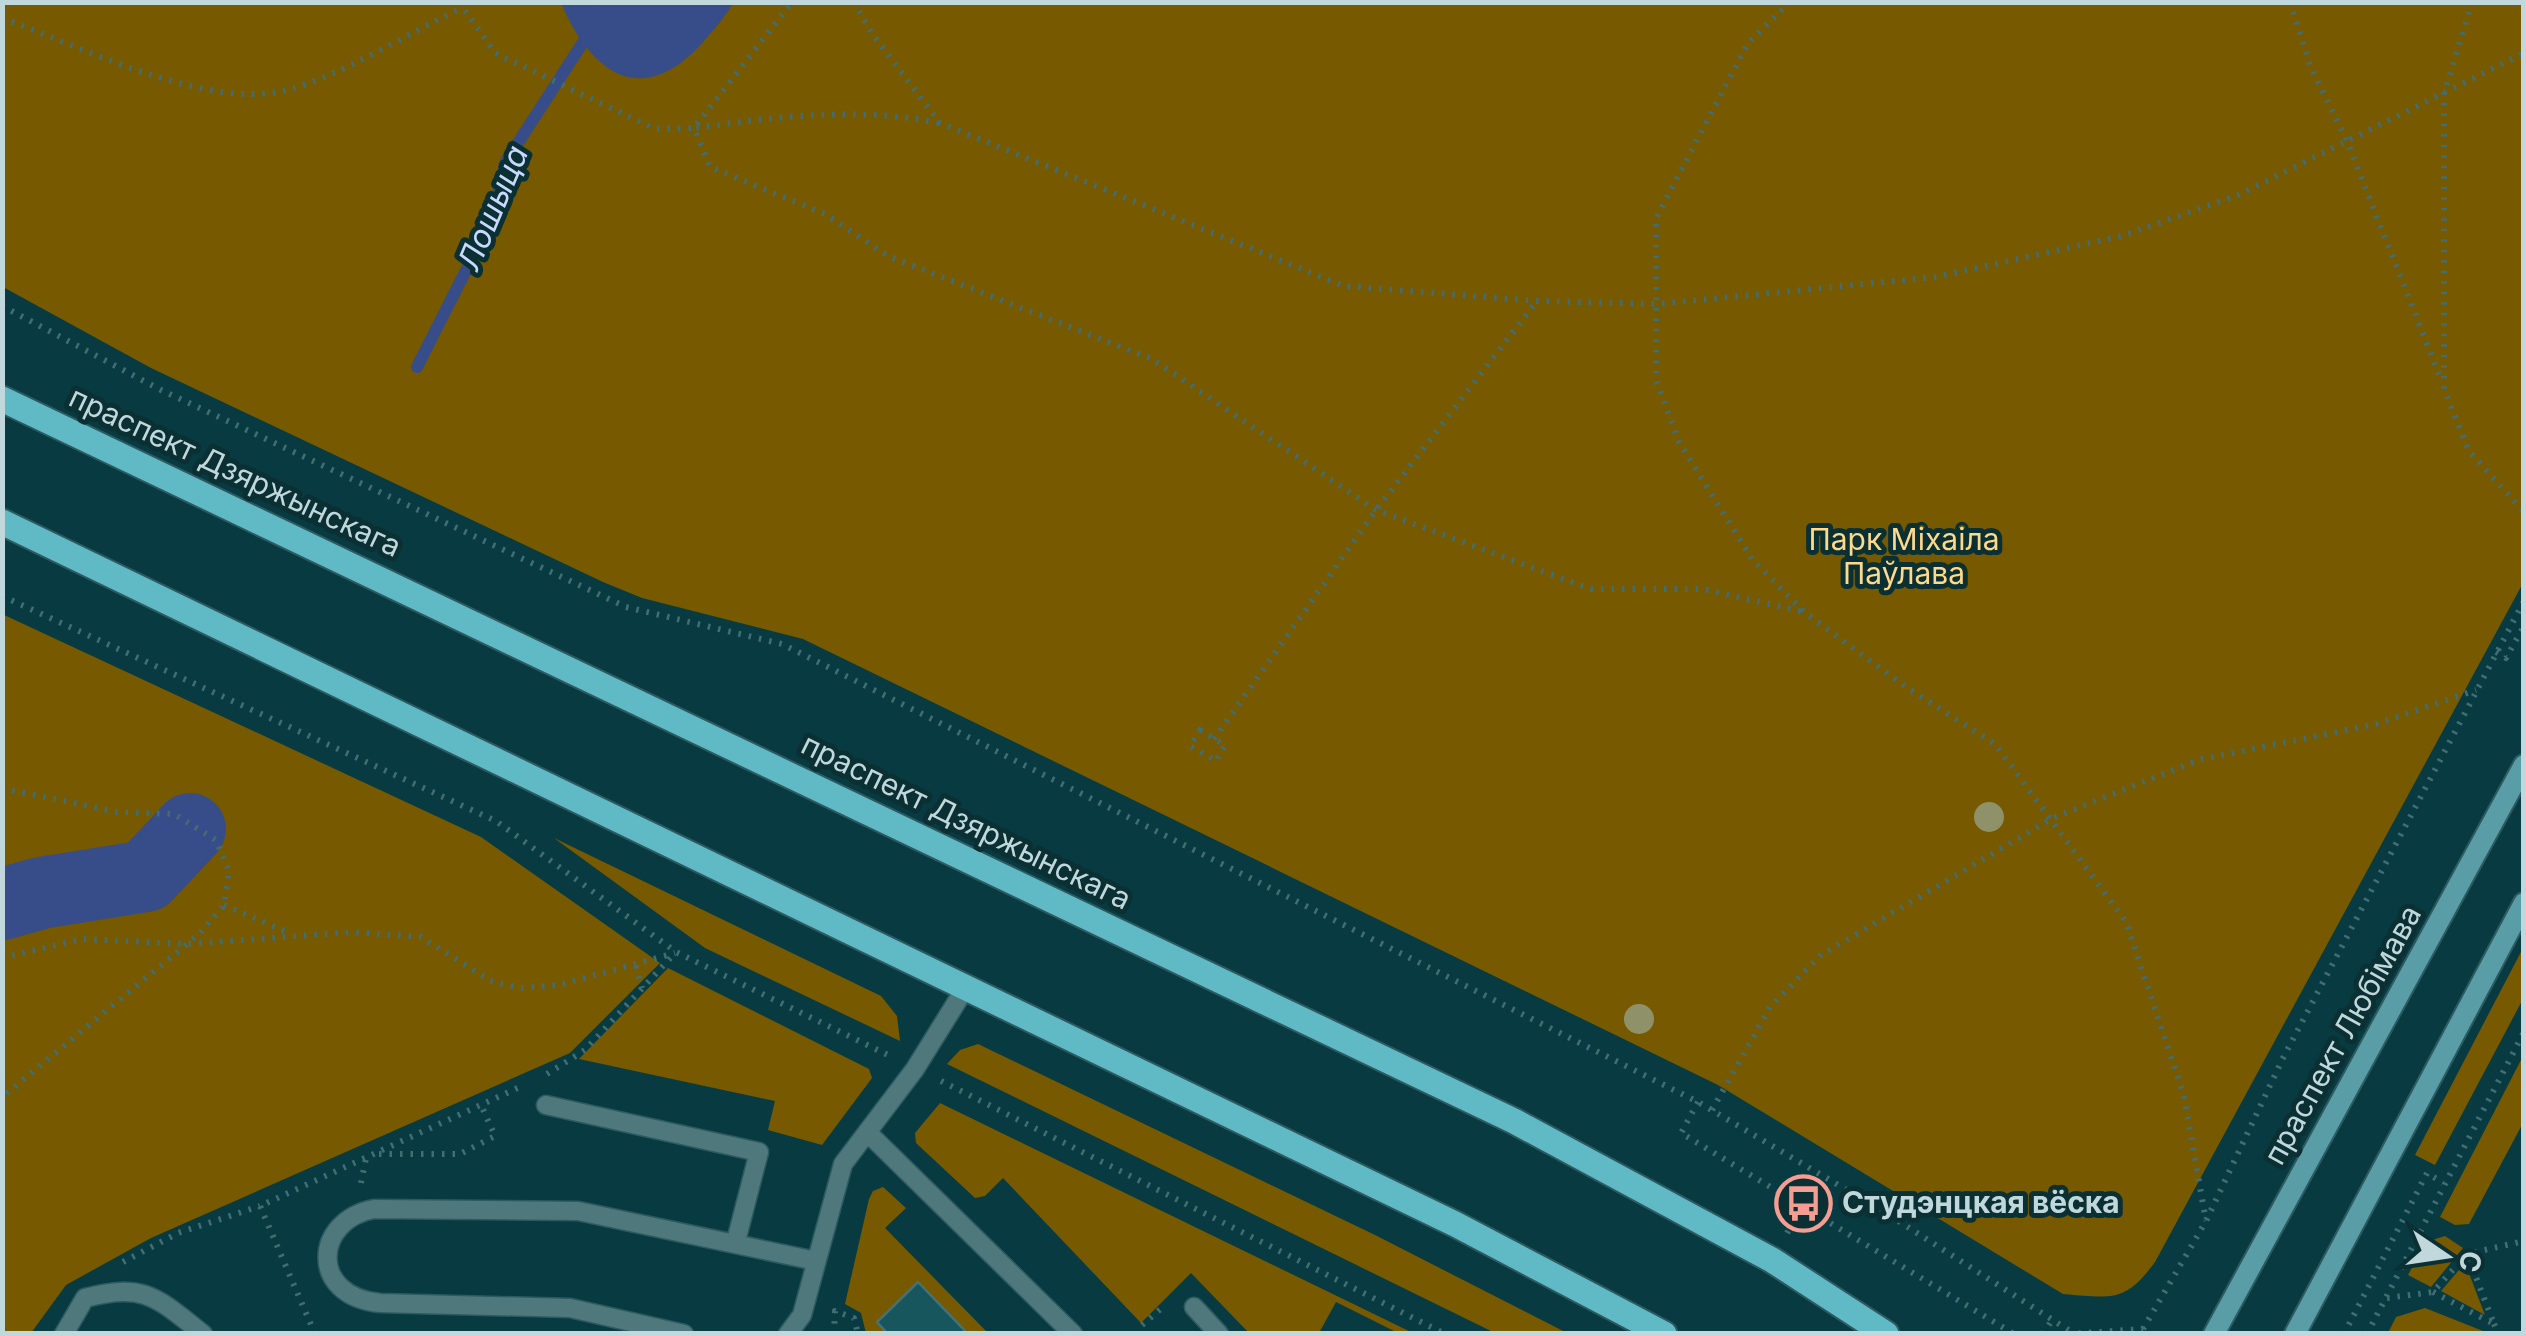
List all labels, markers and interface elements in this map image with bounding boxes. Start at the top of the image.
water label: Лошыца [449,140,536,276]
street label: праспект Дзяржынскага [64,378,407,564]
park label: Парк Міхаіла Паўлава [1808,521,2000,591]
street label: праспект Дзяржынскага [796,726,1137,917]
street label: праспект Любімава [2256,899,2428,1170]
bus stop icon: Студэнцкая вёска [1773,1173,1833,1233]
place label: Студэнцкая вёска [1842,1184,2120,1220]
north arrow [2396,1206,2496,1306]
text: С [2451,1248,2489,1276]

